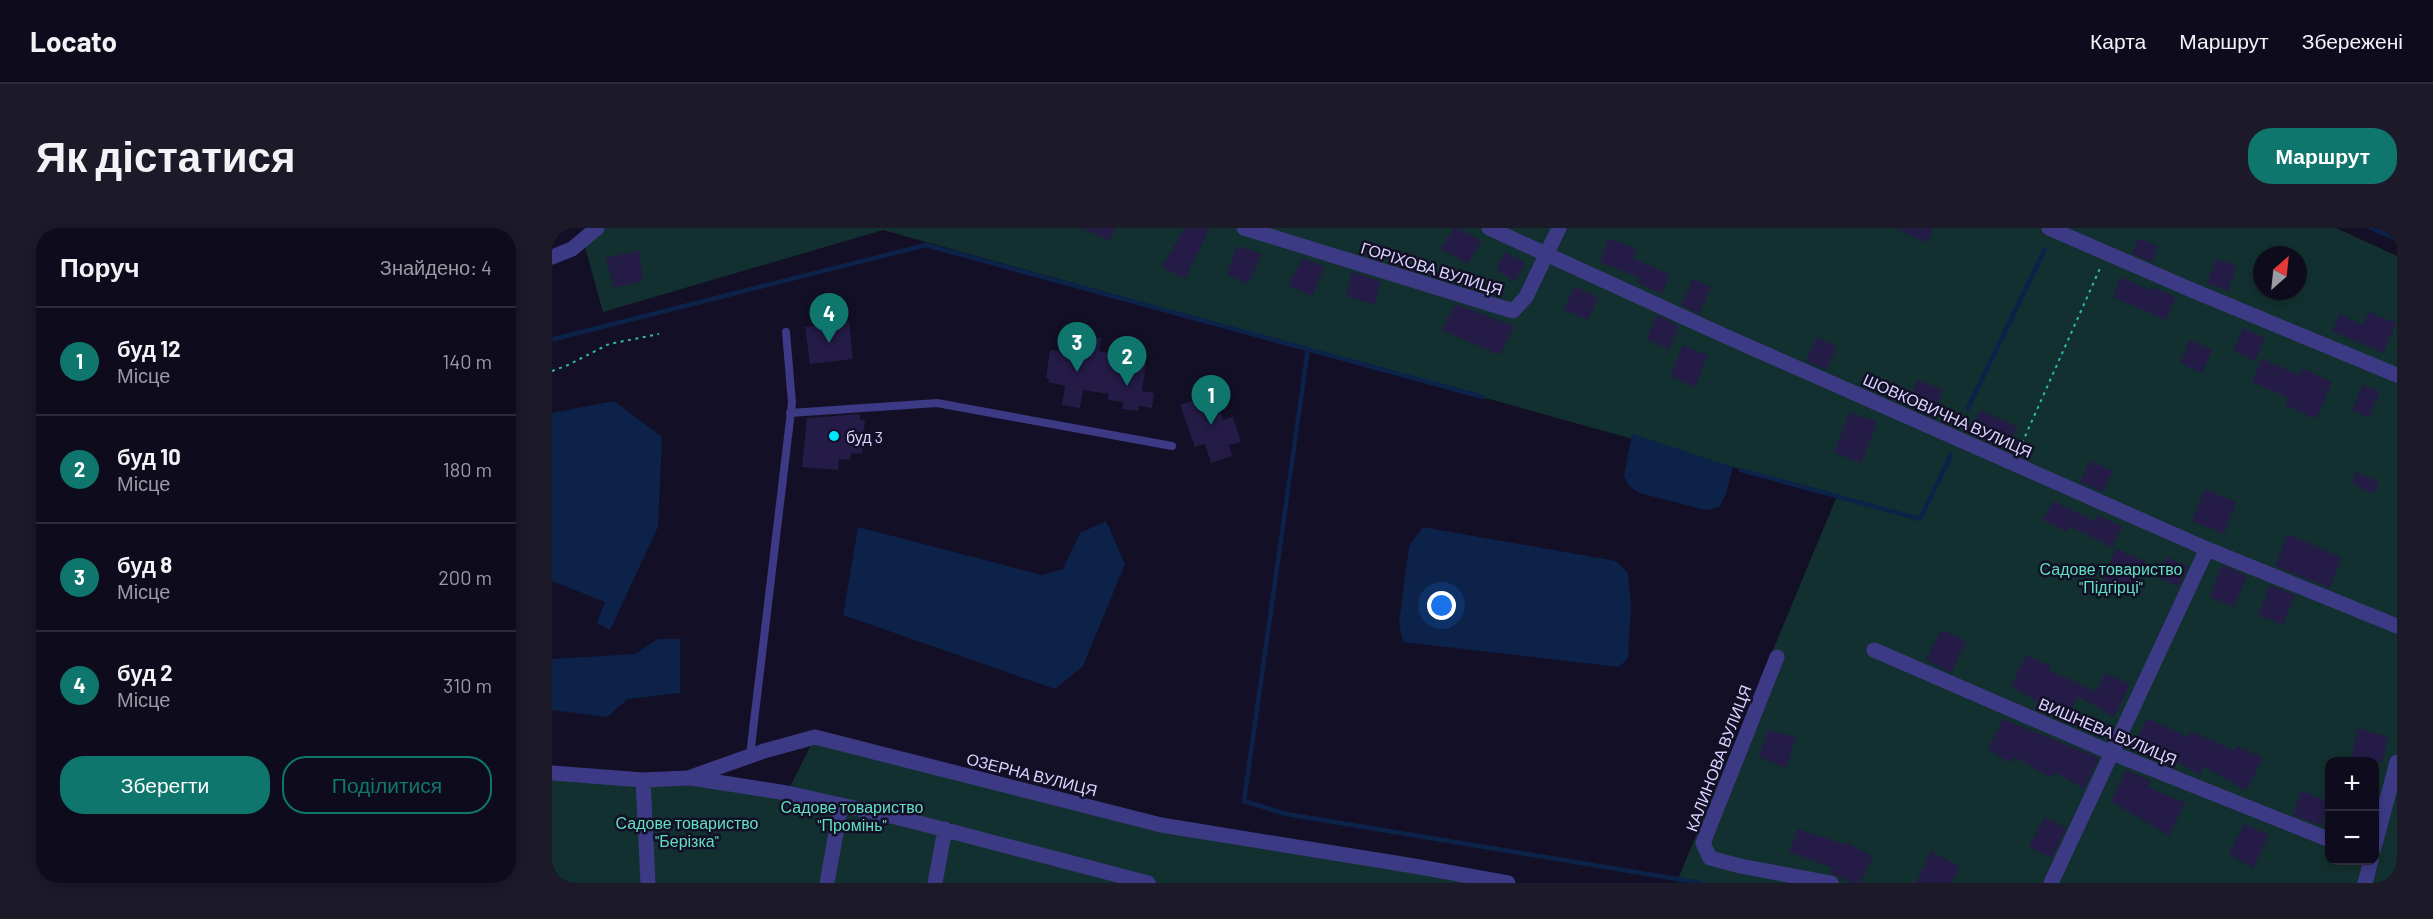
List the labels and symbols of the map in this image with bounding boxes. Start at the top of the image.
street label: ГОРІХОВА ВУЛИЦЯ [1359,237,1505,299]
north arrow [2253,246,2307,300]
pin: 4 [810,294,848,343]
pin: 3 [1058,322,1096,372]
pin: 2 [1108,336,1146,386]
street label: ШОВКОВИЧНА ВУЛИЦЯ [1861,369,2035,461]
pin: 1 [1192,376,1230,425]
place label: буд 3 [846,427,883,446]
marker: буд 3 [827,429,841,443]
park label: Садове товариство "Підгірці" [2040,559,2183,596]
your location [1427,591,1456,620]
street label: КАЛИНОВА ВУЛИЦЯ [1681,682,1755,834]
street label: ВИШНЕВА ВУЛИЦЯ [2036,693,2180,769]
street label: ОЗЕРНА ВУЛИЦЯ [965,749,1099,799]
park label: Садове товариство "Промінь" [781,797,924,834]
park label: Садове товариство "Берізка" [616,813,759,850]

